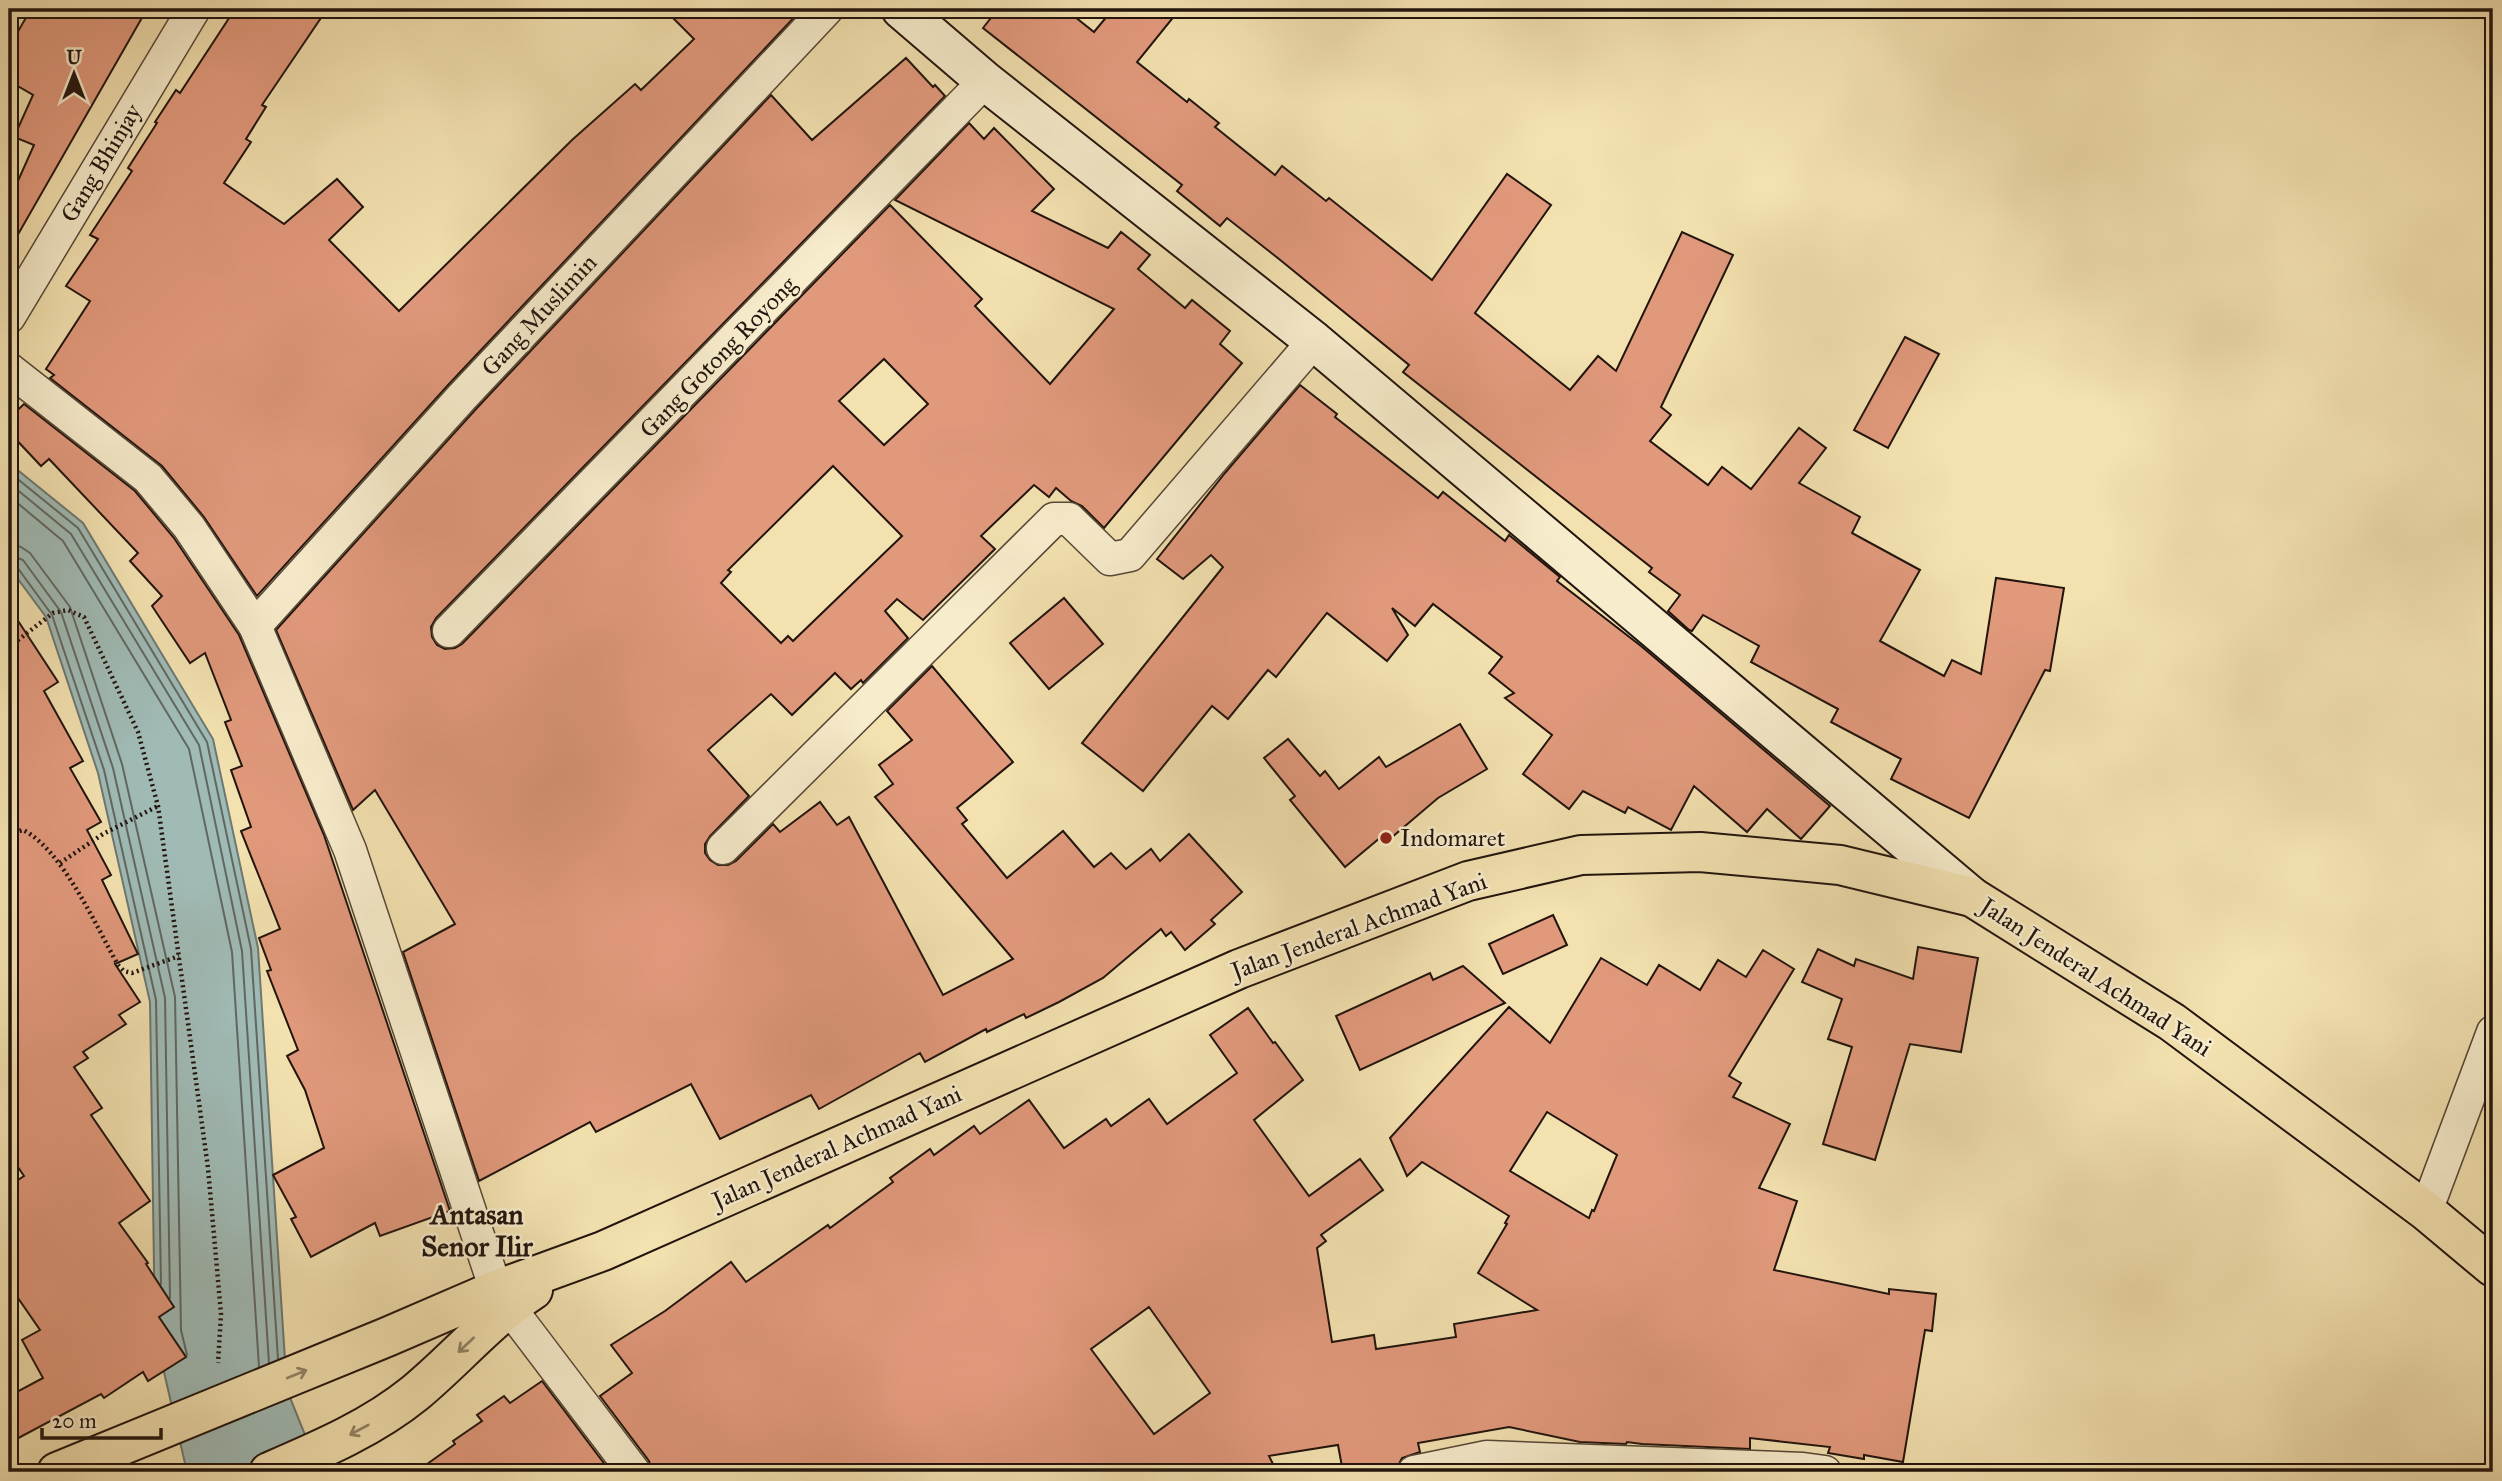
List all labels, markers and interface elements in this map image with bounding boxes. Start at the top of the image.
north arrow [38,38,108,108]
text: U [66,46,82,69]
street label: Gang Bhinjay [54,98,148,228]
street label: Gang Muslimin [475,248,603,382]
street label: Gang Gotong Royong [633,269,803,444]
place label: Indomaret [1400,823,1506,853]
marker: Indomaret [1378,830,1394,846]
street label: Jalan Jenderal Achmad Yani [1224,866,1491,987]
street label: Jalan Jenderal Achmad Yani [1972,889,2218,1063]
street label: Jalan Jenderal Achmad Yani [705,1078,967,1217]
district label: Antasan Senor Ilir [421,1197,533,1264]
one-way arrow [457,1337,475,1353]
one-way arrow [285,1366,307,1379]
scale bar [42,1397,161,1441]
text: 20 m [52,1408,97,1434]
one-way arrow [349,1424,370,1437]

